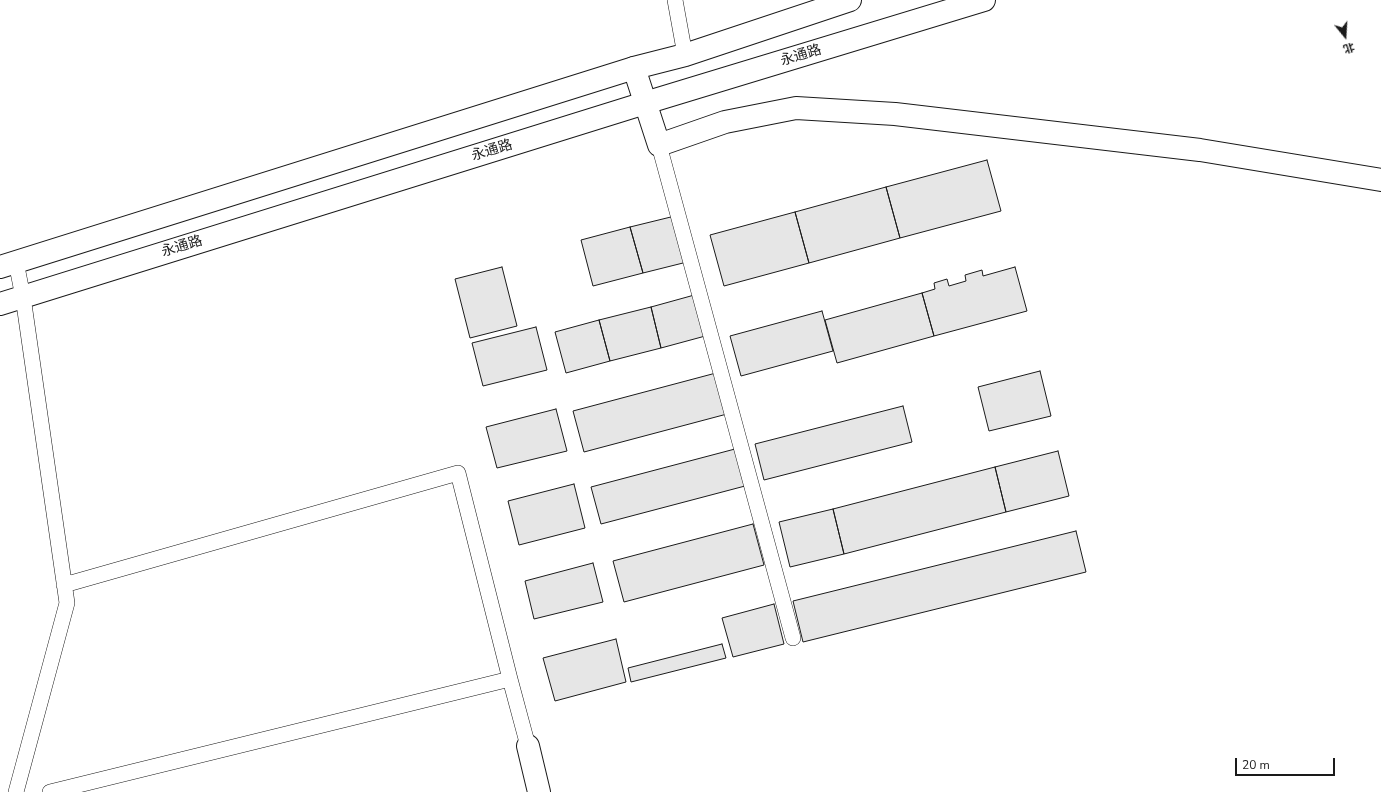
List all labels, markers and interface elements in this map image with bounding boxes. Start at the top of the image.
north arrow [1325,16,1365,56]
text: 北 [1341,39,1356,57]
street label: 永通路 [778,42,824,70]
street label: 永通路 [469,137,515,165]
street label: 永通路 [159,233,205,261]
scale bar [1237,750,1337,776]
text: 20 m [1242,757,1270,773]

